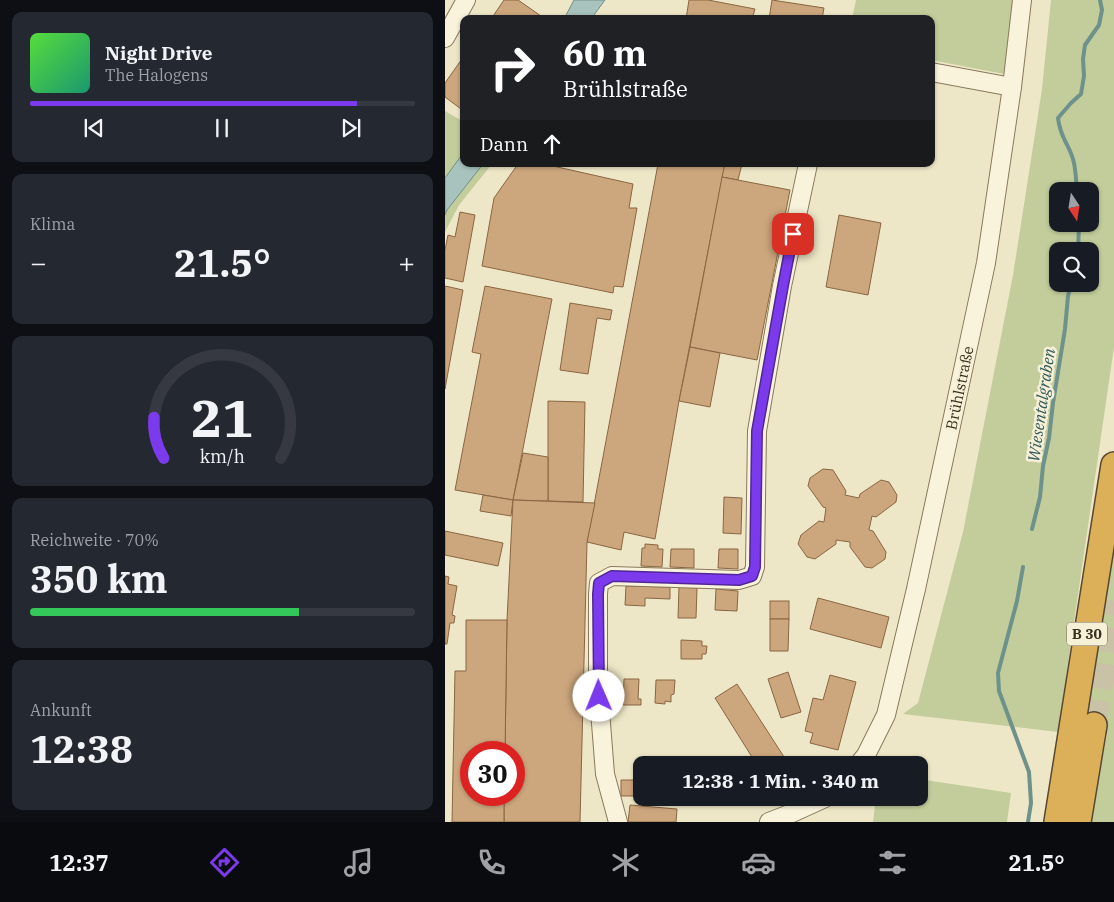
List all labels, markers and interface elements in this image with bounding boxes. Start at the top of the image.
text: 60 m [563,30,647,76]
icon: right [480,35,545,100]
text: Night Drive [105,41,213,65]
text: The Halogens [105,65,208,85]
text: Brühlstraße [563,74,688,103]
icon: previous [80,114,108,142]
icon: pause [208,114,236,142]
icon: next [337,114,365,142]
icon: ahead [538,130,566,158]
text: Dann [480,132,528,156]
north arrow [1049,182,1099,232]
map controls [1049,182,1099,292]
pin [772,213,814,255]
text: Klima [30,214,75,234]
icon: arrive [779,220,807,248]
text: 21.5° [174,238,271,287]
button: search [1049,242,1099,292]
text: − [30,244,47,281]
text: + [398,244,415,281]
street label: Brühlstraße [941,344,978,432]
water label: Wiesentalgraben [1023,347,1059,463]
text: 21 [191,384,254,451]
text: km/h [200,445,245,468]
text: Reichweite · 70% [30,530,159,550]
text: 350 km [30,554,168,603]
road number: B 30 [1067,622,1107,646]
position arrow [572,669,624,721]
text: Ankunft [30,700,92,720]
text: 12:38 [30,724,133,773]
speed limit sign: 30 [460,741,525,806]
text: 12:38 · 1 Min. · 340 m [682,769,879,793]
icon: directions [207,845,242,880]
icon: music [341,845,376,880]
icon: phone [474,845,509,880]
icon: climate [608,845,643,880]
icon: car [741,845,776,880]
icon: filters [875,845,910,880]
text: 12:37 [49,848,109,877]
text: 21.5° [1009,848,1065,877]

